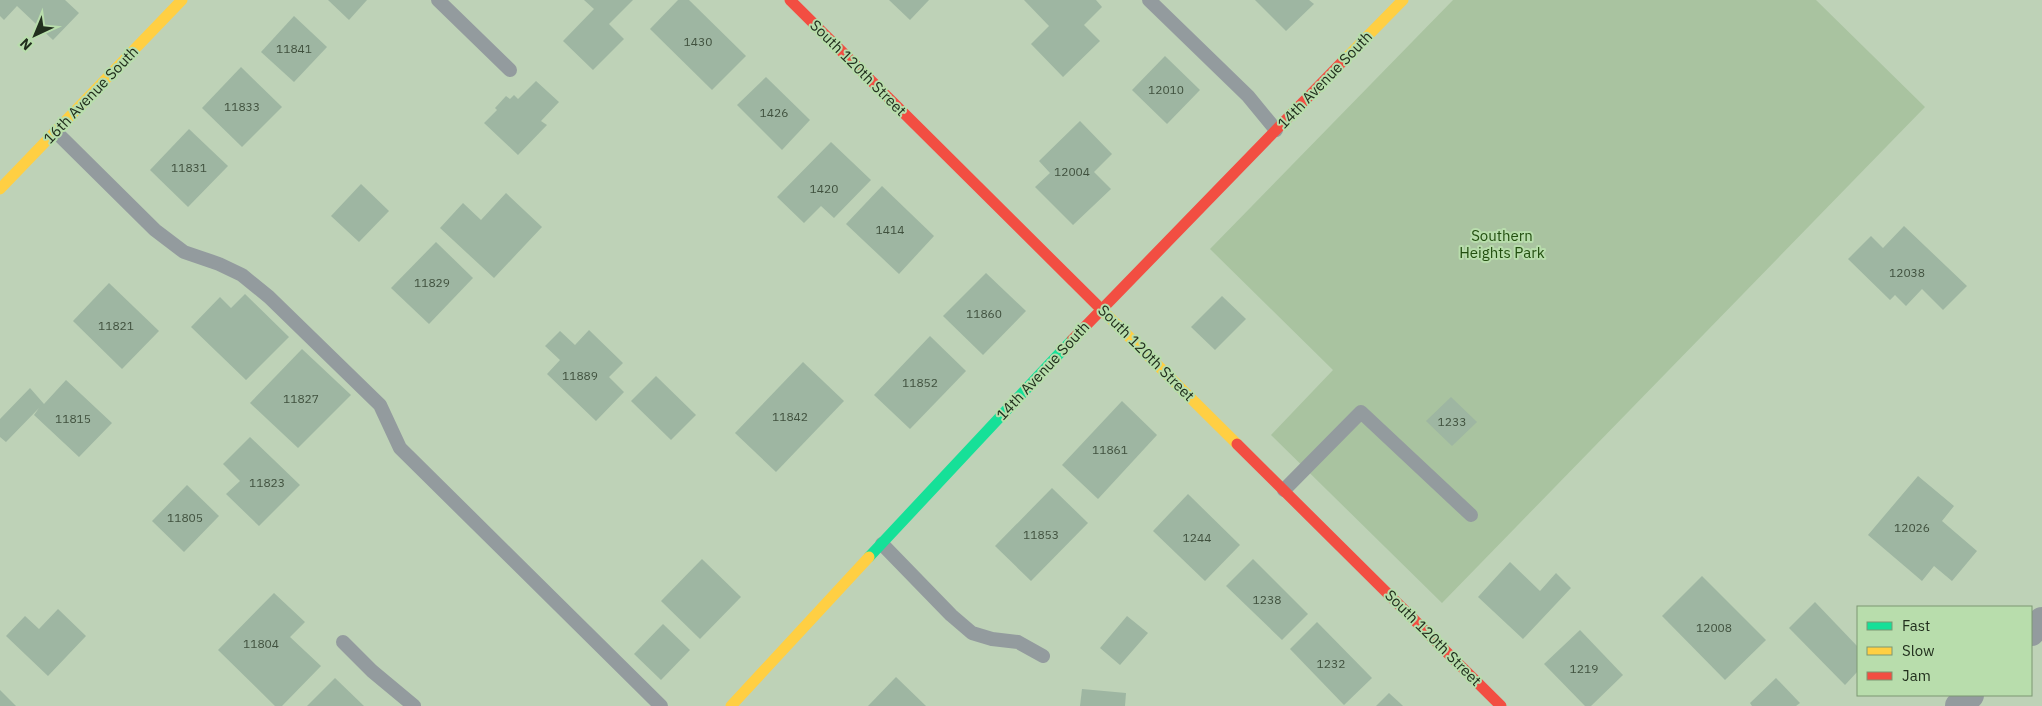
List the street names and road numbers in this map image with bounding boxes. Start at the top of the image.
street label: South 120th Street [806,16,910,120]
street label: 14th Avenue South [1273,27,1376,132]
street label: 16th Avenue South [39,42,142,147]
street label: South 120th Street [1094,301,1198,405]
street label: 14th Avenue South [992,317,1093,424]
street label: South 120th Street [1381,586,1485,690]

